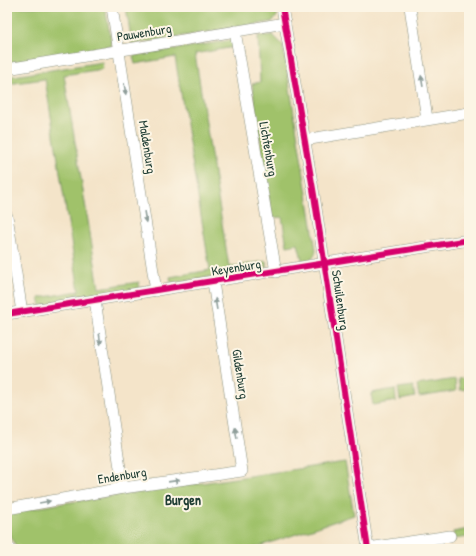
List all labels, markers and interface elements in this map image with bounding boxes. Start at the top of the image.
street label: Pauwenburg [115,19,173,45]
one-way arrow [419,74,425,87]
one-way arrow [122,83,128,95]
street label: Maldenburg [135,119,161,175]
street label: Lichtenburg [255,120,283,178]
one-way arrow [142,211,148,223]
street label: Keyenburg [210,254,262,280]
street label: Schuilenburg [328,269,354,331]
one-way arrow [213,298,219,310]
one-way arrow [97,333,103,345]
street label: Gildenburg [228,348,254,400]
one-way arrow [233,427,239,439]
street label: Endenburg [96,462,148,488]
one-way arrow [168,478,180,484]
district label: Burgen [165,490,201,511]
one-way arrow [39,499,52,505]

